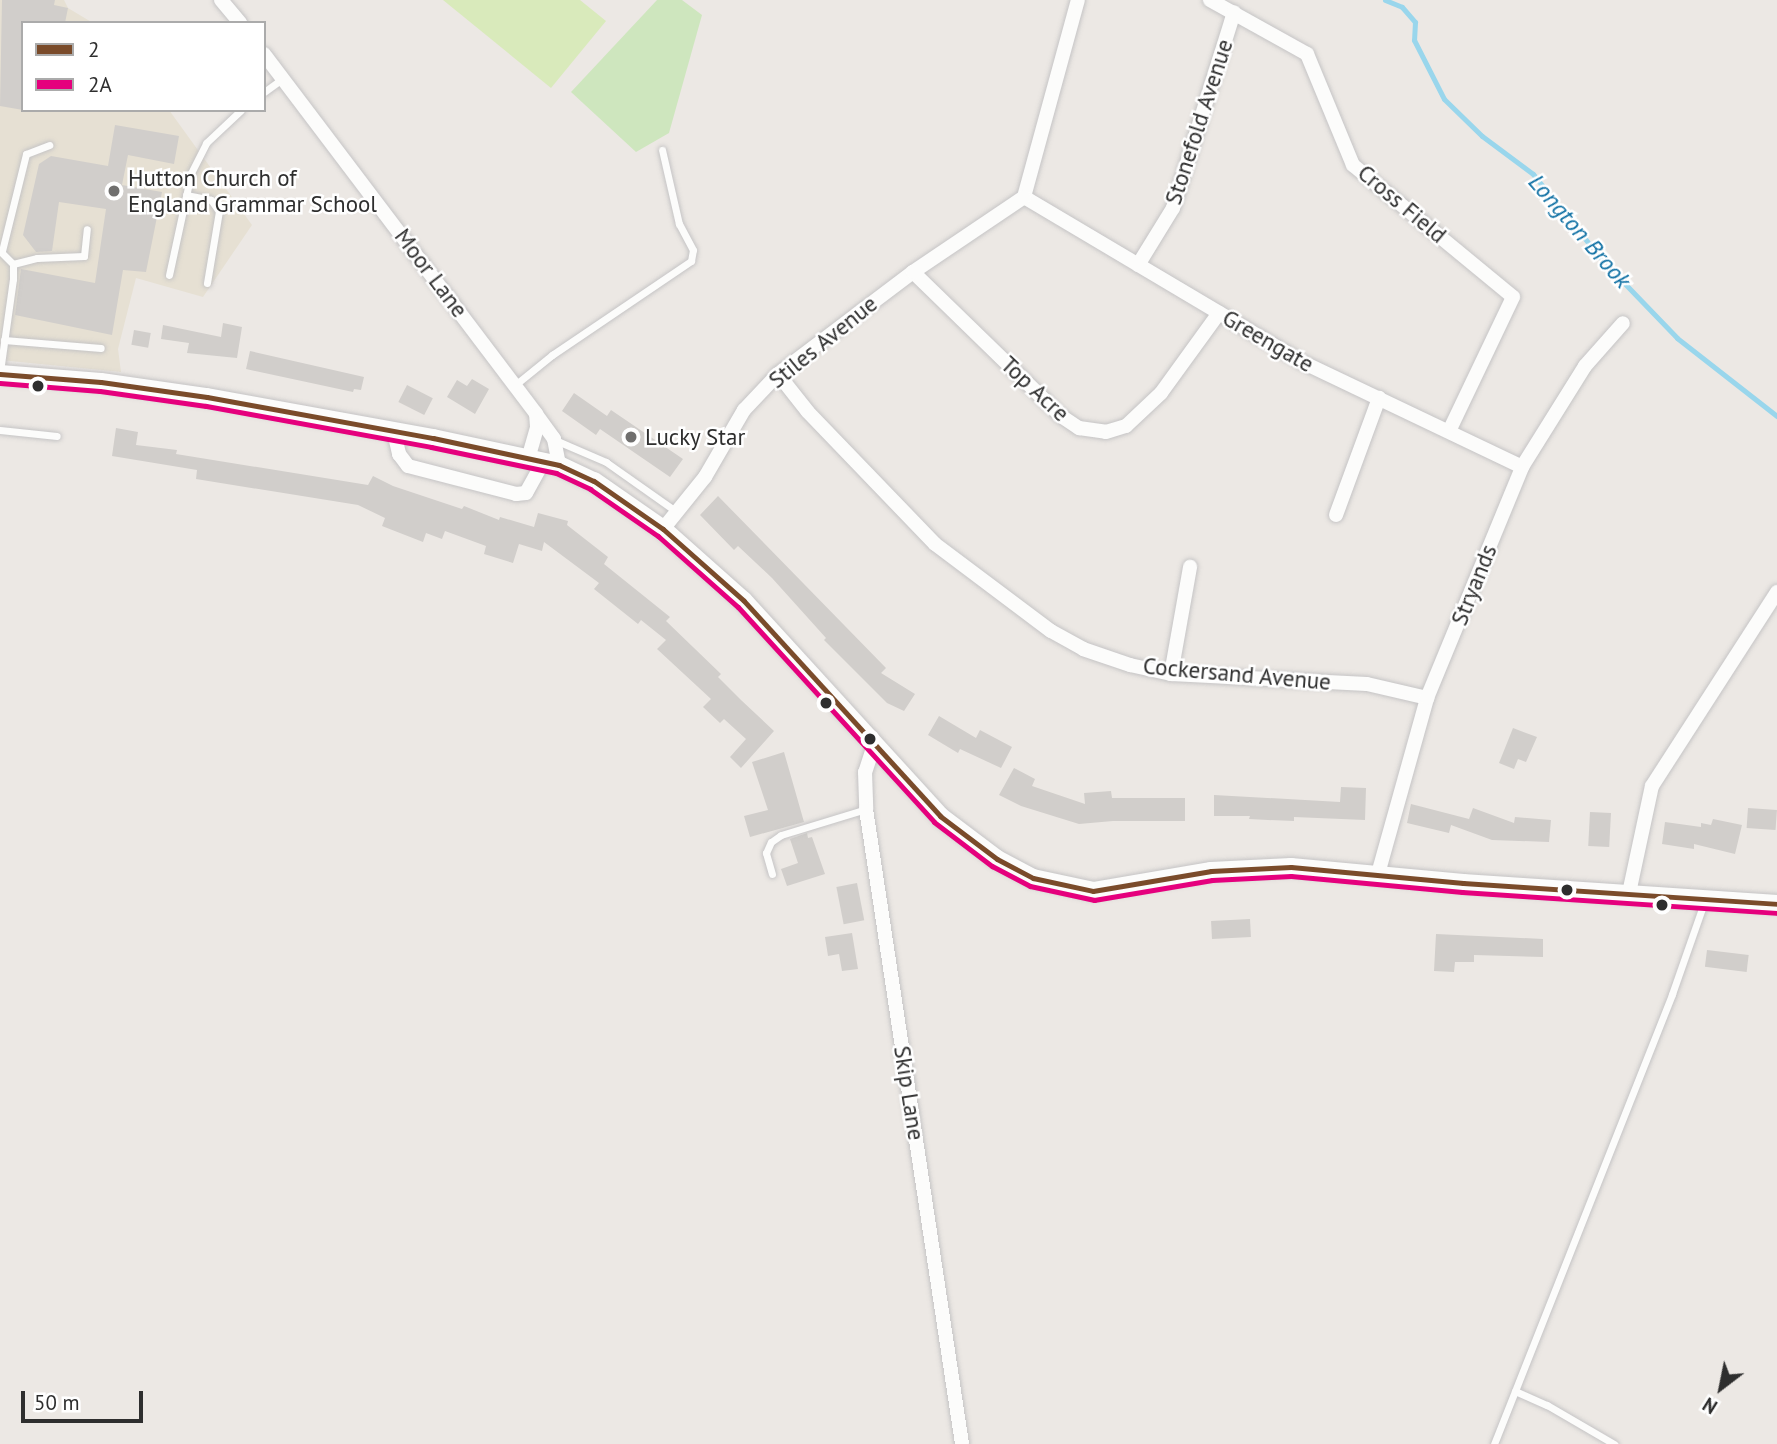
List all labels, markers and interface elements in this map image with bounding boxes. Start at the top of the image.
legend [21,21,266,112]
text: 2 [88,36,99,63]
street label: Stonefold Avenue [1159,36,1239,208]
text: 2A [88,71,112,98]
street label: Cross Field [1352,159,1452,249]
place label: Hutton Church of England Grammar School [128,164,377,218]
water label: Longton Brook [1523,168,1637,294]
marker: Hutton Church of England Grammar School [106,183,122,199]
street label: Moor Lane [389,223,473,323]
street label: Stiles Avenue [763,290,883,394]
street label: Greengate [1218,304,1318,378]
street label: Top Acre [995,350,1075,428]
unlabelled marker [31,379,45,393]
place label: Lucky Star [645,423,746,451]
marker: Lucky Star [623,429,639,445]
street label: Stryands [1445,541,1503,629]
street label: Cockersand Avenue [1142,652,1332,696]
unlabelled marker [819,696,833,710]
unlabelled marker [863,732,877,746]
unlabelled marker [1560,883,1574,897]
unlabelled marker [1655,898,1669,912]
street label: Skip Lane [888,1044,930,1142]
north arrow [1686,1353,1756,1423]
scale bar [24,1378,147,1422]
text: 50 m [34,1389,80,1416]
text: N [1698,1392,1722,1419]

